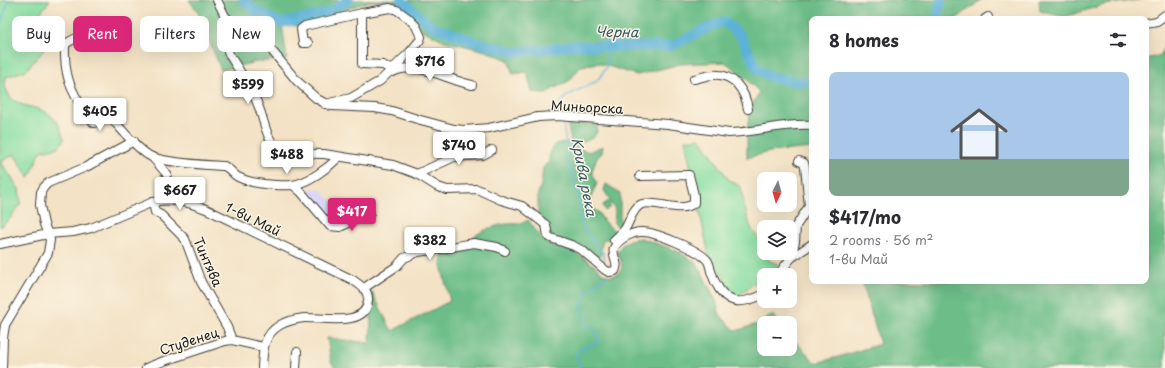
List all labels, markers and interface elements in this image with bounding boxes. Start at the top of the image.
chip: Buy [12,16,65,52]
chip: Rent [73,16,132,52]
chip: Filters [140,16,209,52]
chip: New [217,16,275,52]
water label: Черна [595,21,640,42]
text: 8 homes [829,27,899,53]
icon: filters [1107,29,1129,51]
pin: $716 [406,48,454,82]
text: $716 [415,51,445,70]
pin: $599 [224,71,272,105]
text: $599 [232,74,264,93]
street label: Миньорска [550,95,625,118]
pin: $405 [76,98,124,132]
icon: home [943,98,1015,170]
text: $405 [82,101,118,120]
pin: $740 [435,132,483,166]
text: $740 [442,135,476,154]
water label: Крива река [567,136,603,219]
pin: $488 [263,141,311,175]
text: $488 [270,144,304,163]
north arrow [757,172,797,212]
map controls [757,172,797,356]
pin: $667 [156,177,204,211]
text: $667 [163,180,197,199]
street label: 1-ви Май [223,197,284,240]
pin: $417 [328,198,376,232]
text: $417 [337,201,367,220]
text: $417/mo [829,204,901,230]
button: layers [757,220,797,260]
pin: $382 [406,227,454,261]
text: $382 [413,230,447,249]
text: 2 rooms · 56 m² [829,230,933,249]
street label: Тинтява [189,234,228,290]
text: 1-ви Май [829,249,888,268]
button: + [757,268,797,308]
button: − [757,316,797,356]
street label: Студенец [157,322,222,359]

